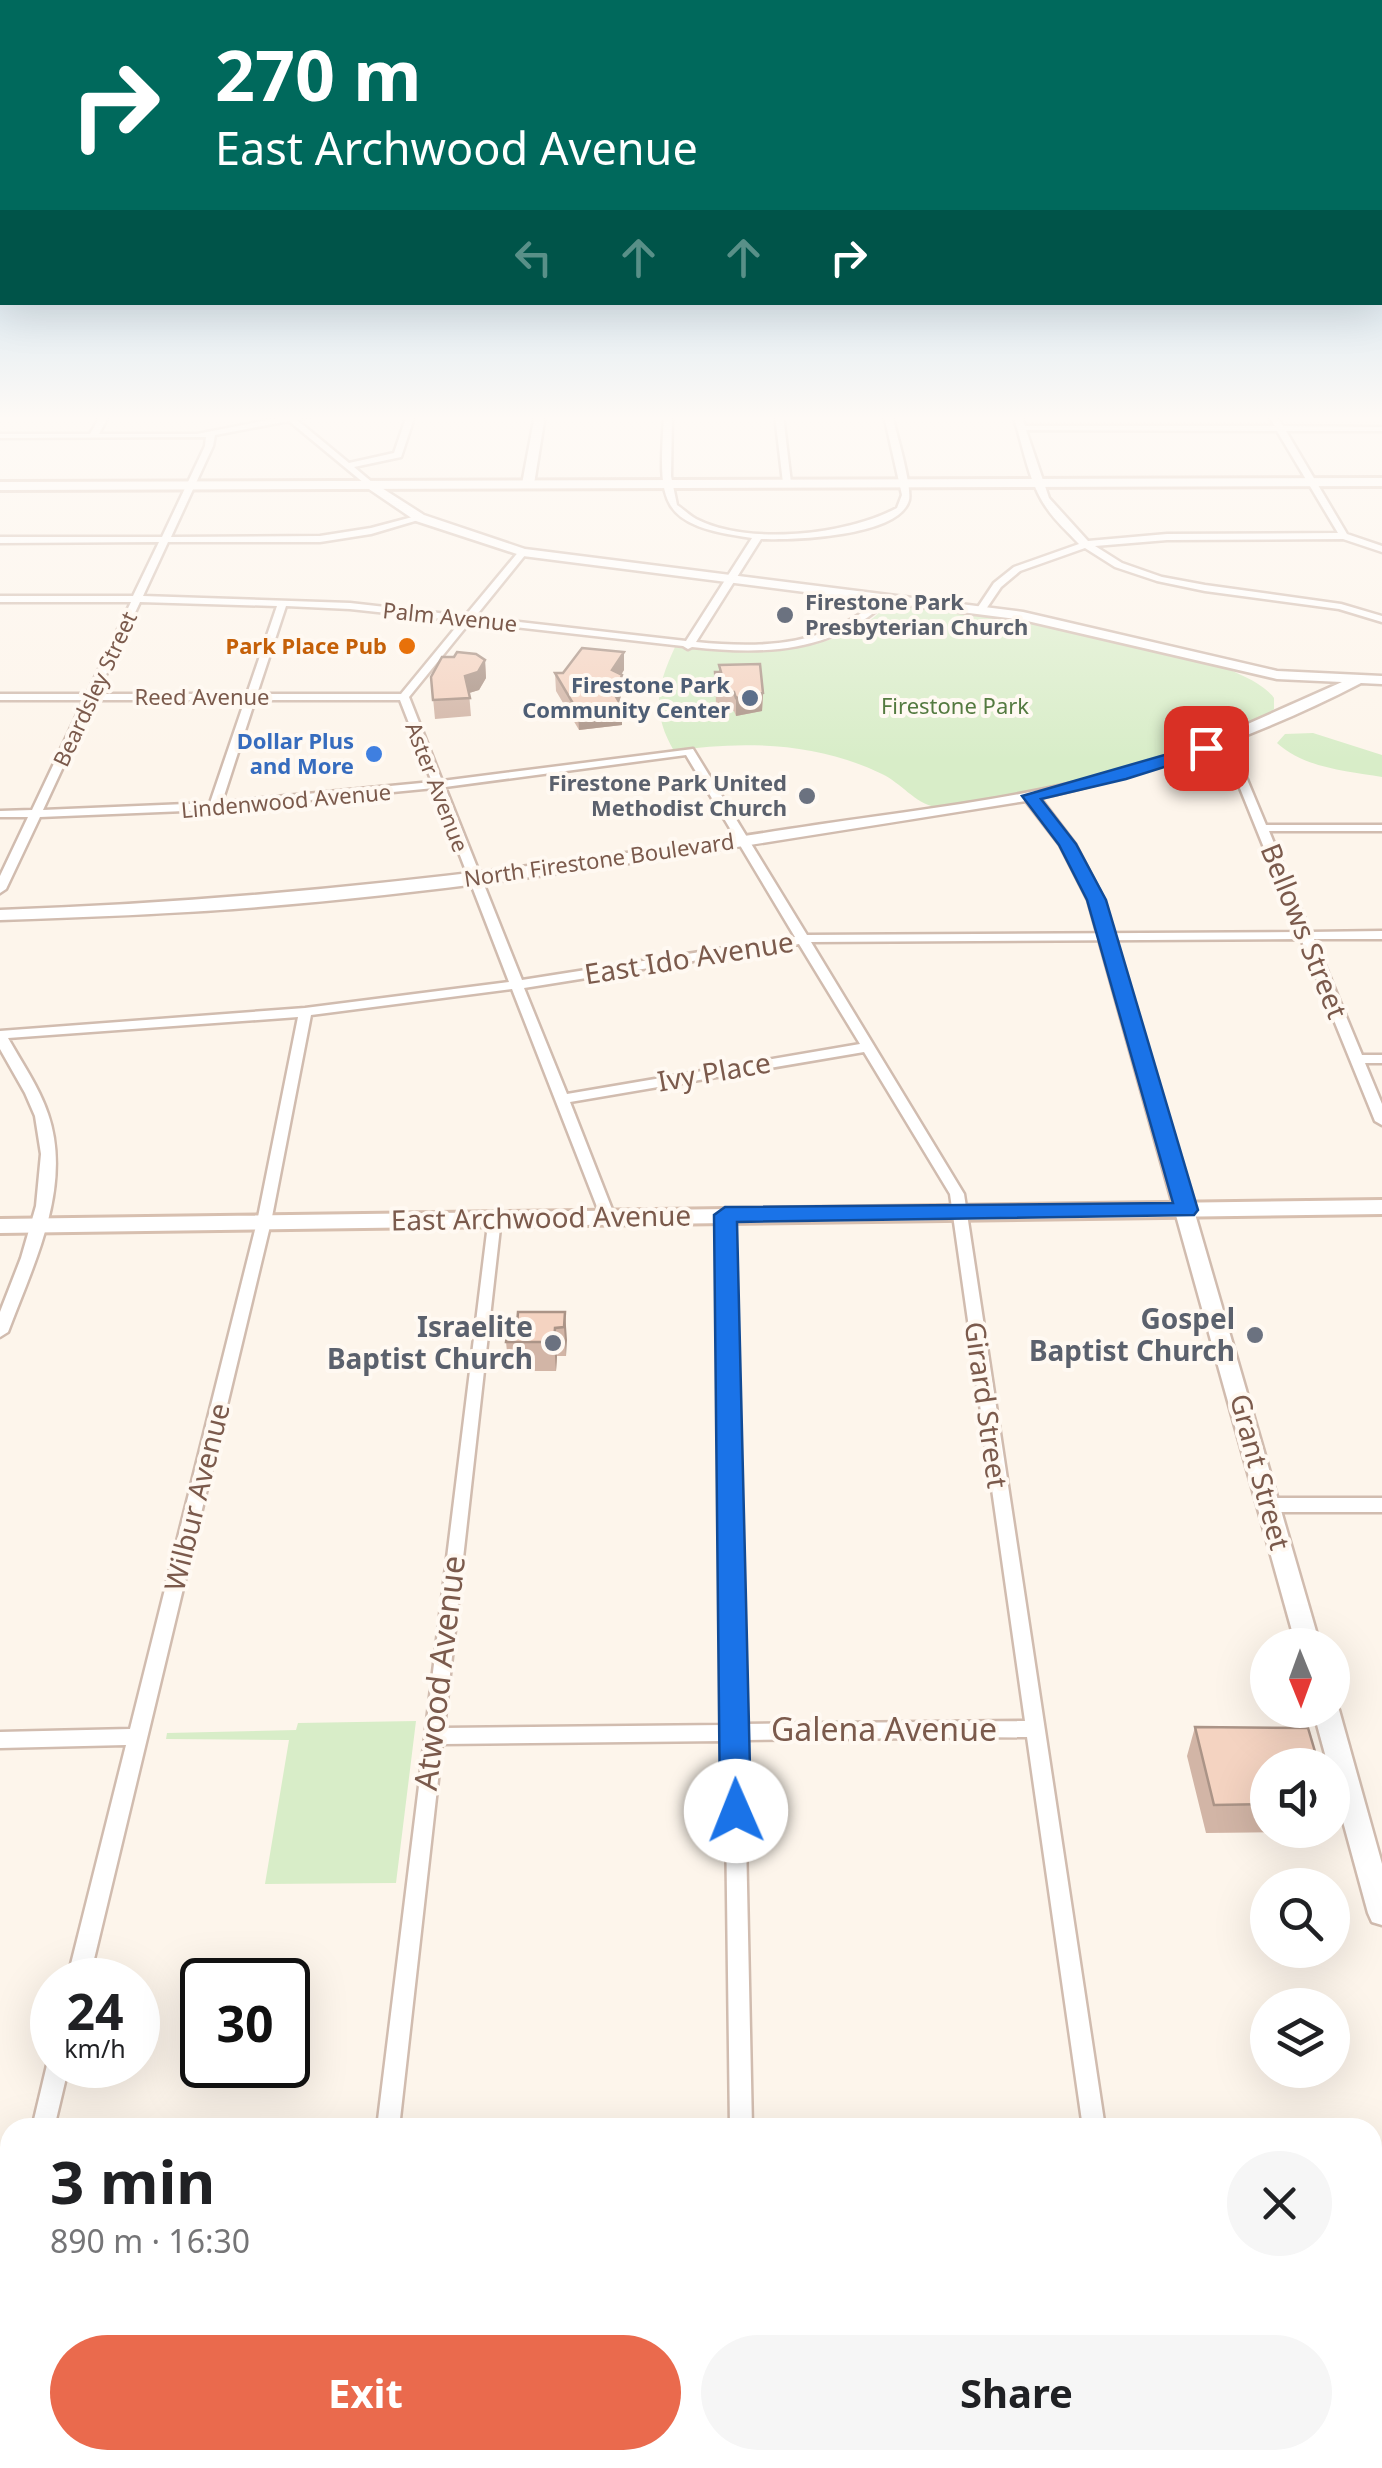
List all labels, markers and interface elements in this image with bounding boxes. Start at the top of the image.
text: 270 m [215,26,422,122]
icon: right [50,40,180,170]
text: East Archwood Avenue [215,117,698,178]
icon: left [506,230,561,285]
icon: ahead [611,230,666,285]
icon: ahead [716,230,771,285]
icon: right [821,230,876,285]
place label: Firestone Park Presbyterian Church [805,586,1028,641]
street label: Palm Avenue [381,594,519,638]
marker: Firestone Park Presbyterian Church [774,604,796,626]
street label: Beardsley Street [45,606,143,771]
place label: Park Place Pub [225,630,387,660]
marker: Park Place Pub [396,635,418,657]
place label: Firestone Park Community Center [522,669,730,724]
street label: Reed Avenue [135,681,270,711]
marker: Firestone Park Community Center [739,687,761,709]
park label: Firestone Park [881,690,1029,720]
pin [1164,706,1249,791]
street label: Aster Avenue [399,717,476,856]
icon: arrive [1179,721,1234,776]
place label: Dollar Plus and More [237,725,354,780]
marker: Dollar Plus and More [363,743,385,765]
place label: Firestone Park United Methodist Church [548,767,787,822]
street label: Lindenwood Avenue [180,776,392,824]
marker: Firestone Park United Methodist Church [796,785,818,807]
street label: North Firestone Boulevard [462,825,736,893]
street label: Bellows Street [1253,837,1357,1024]
street label: East Ido Avenue [582,922,796,992]
street label: Ivy Place [654,1042,773,1100]
street label: East Archwood Avenue [390,1195,692,1239]
place label: Gospel Baptist Church [1029,1299,1235,1369]
place label: Israelite Baptist Church [327,1307,533,1377]
street label: Girard Street [956,1319,1017,1491]
marker: Gospel Baptist Church [1244,1324,1266,1346]
marker: Israelite Baptist Church [542,1332,564,1354]
street label: Grant Street [1222,1390,1300,1554]
street label: Wilbur Avenue [154,1399,238,1595]
street label: Atwood Avenue [403,1553,474,1793]
north arrow [1250,1628,1350,1728]
map controls [1250,1628,1350,2088]
street label: Galena Avenue [771,1707,997,1750]
button: sound [1250,1748,1350,1848]
position arrow [684,1759,788,1863]
button: search [1250,1868,1350,1968]
speed limit sign: 30 [180,1958,310,2088]
text: 24 [66,1977,124,2045]
button: layers [1250,1988,1350,2088]
text: km/h [64,2031,126,2065]
text: 3 min [50,2140,215,2222]
button: close [1227,2151,1332,2256]
text: 890 m · 16:30 [50,2219,250,2262]
button: Exit [50,2335,681,2450]
button: Share [701,2335,1332,2450]

